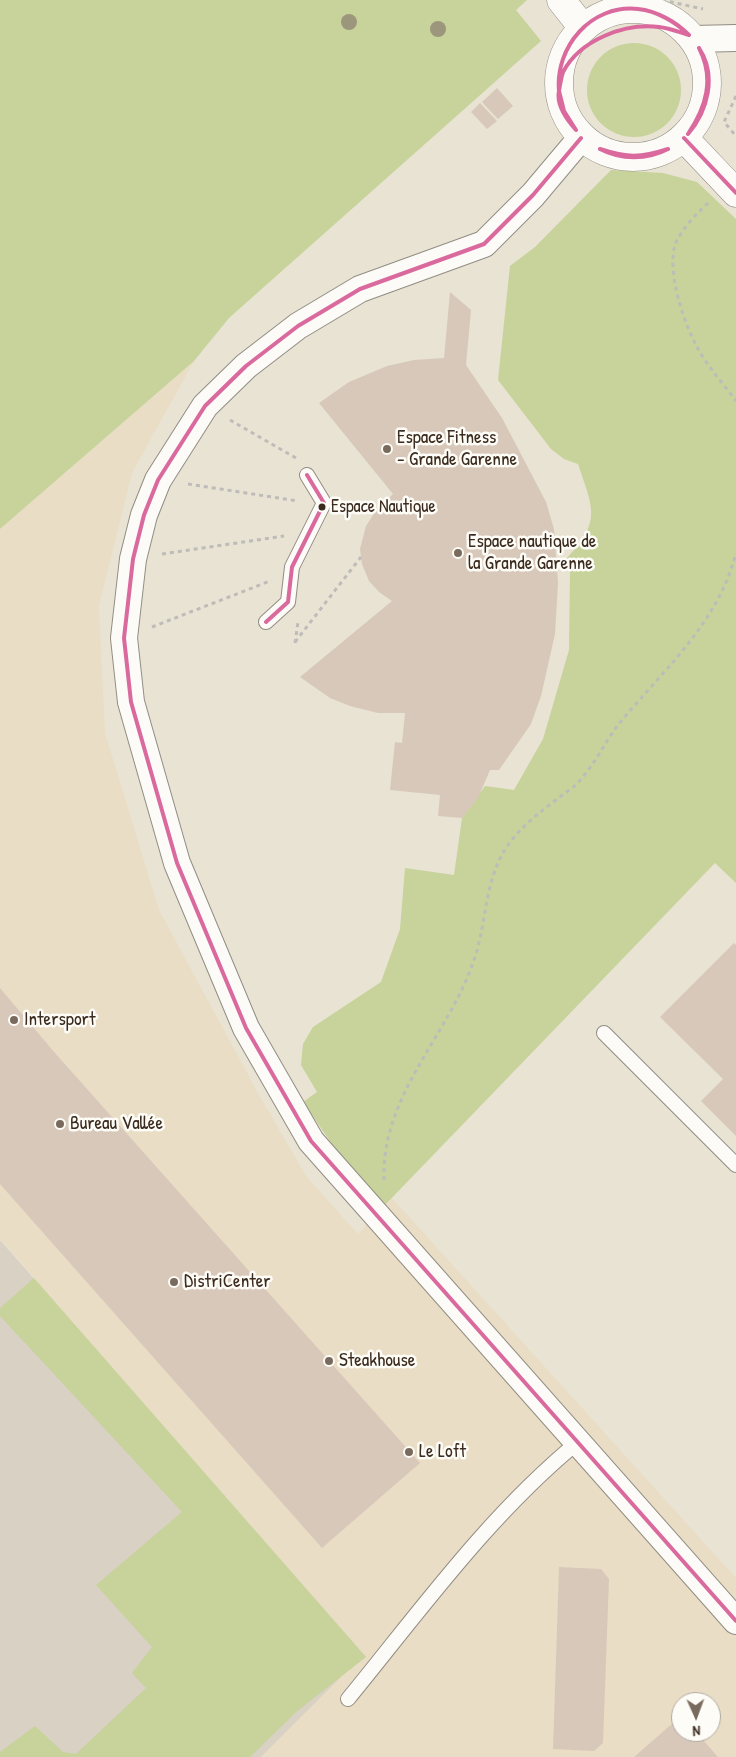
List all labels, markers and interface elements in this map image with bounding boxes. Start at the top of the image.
place label: Espace Fitness - Grande Garenne [397,427,517,471]
marker: Espace Fitness - Grande Garenne [381,443,393,455]
place label: Espace Nautique [331,496,436,518]
marker: Espace Nautique [317,502,327,512]
place label: Espace nautique de la Grande Garenne [468,531,596,575]
marker: Espace nautique de la Grande Garenne [452,547,464,559]
place label: Intersport [24,1009,95,1031]
marker: Intersport [8,1014,20,1026]
place label: Bureau Vallée [70,1113,163,1135]
marker: Bureau Vallée [54,1118,66,1130]
place label: DistriCenter [184,1271,271,1293]
marker: DistriCenter [168,1276,180,1288]
place label: Steakhouse [339,1350,415,1372]
marker: Steakhouse [323,1355,335,1367]
place label: Le Loft [419,1441,466,1463]
marker: Le Loft [403,1446,415,1458]
north arrow [671,1692,721,1742]
text: N [692,1722,701,1741]

